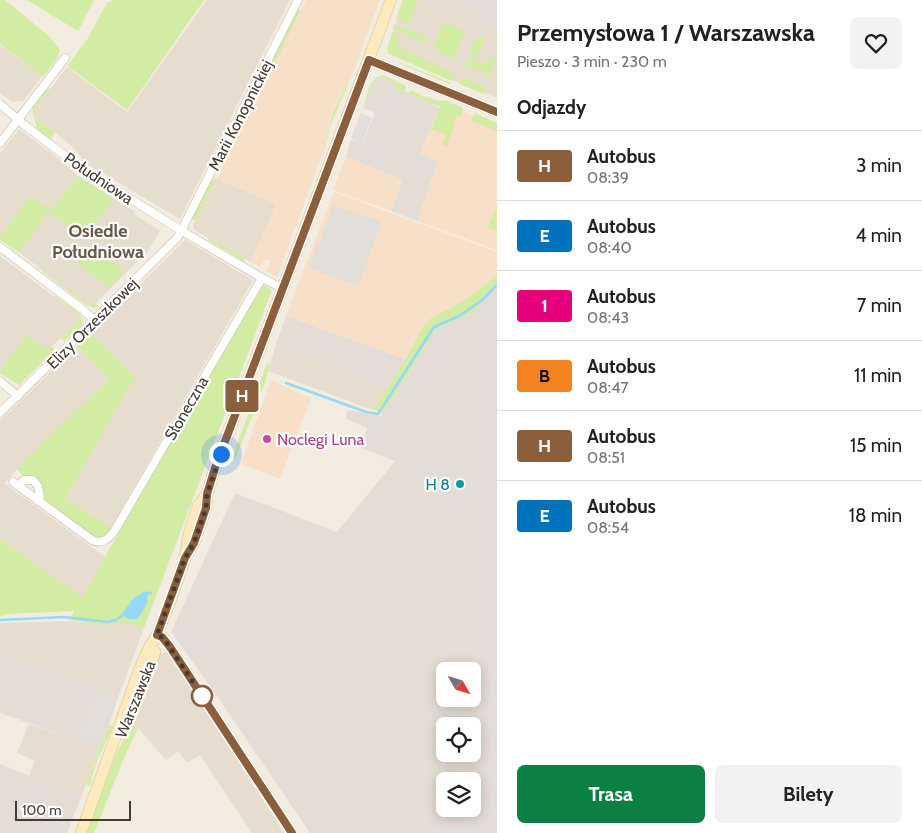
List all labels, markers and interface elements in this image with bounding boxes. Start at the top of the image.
button: heart [850,17,902,69]
text: Przemysłowa 1 / Warszawska [517,18,815,47]
text: Pieszo · 3 min · 230 m [517,52,667,71]
street label: Marii Konopnickiej [204,57,277,174]
text: Odjazdy [517,96,586,119]
text: Autobus [587,145,656,168]
street label: Południowa [61,148,137,209]
text: 3 min [856,154,902,177]
text: H [538,155,551,177]
text: 08:39 [587,168,629,187]
text: Autobus [587,215,656,238]
district label: Osiedle Południowa [52,220,144,263]
text: 4 min [855,224,902,247]
text: E [539,225,550,247]
text: 08:40 [587,238,632,257]
street label: Elizy Orzeszkowej [43,274,142,373]
text: Autobus [587,285,656,308]
text: 7 min [857,294,902,317]
text: 1 [541,295,548,317]
text: 08:43 [587,308,629,327]
text: Autobus [587,355,656,378]
text: 11 min [854,364,902,387]
text: B [539,365,550,387]
street label: Słoneczna [161,373,212,444]
text: 08:47 [587,378,629,397]
line badge: H [226,380,258,412]
text: H [235,385,249,407]
text: Autobus [587,425,656,448]
place label: Noclegi Luna [277,430,364,449]
marker: Noclegi Luna [261,433,273,445]
text: 15 min [850,434,902,457]
text: H [538,435,551,457]
your location [209,442,234,467]
text: 08:51 [587,448,625,467]
place label: H 8 [425,475,450,494]
marker: H 8 [454,478,466,490]
text: Autobus [587,495,656,518]
text: 18 min [849,504,902,527]
text: E [539,505,550,527]
text: 08:54 [587,518,629,537]
street label: Warszawska [111,657,160,741]
north arrow [436,662,481,708]
map controls [436,662,481,817]
unlabelled marker [191,685,213,707]
button: locate [436,717,481,762]
button: Trasa [517,765,705,823]
button: Bilety [715,765,902,823]
button: layers [436,772,481,817]
scale bar [15,798,131,821]
text: 100 m [22,801,62,819]

